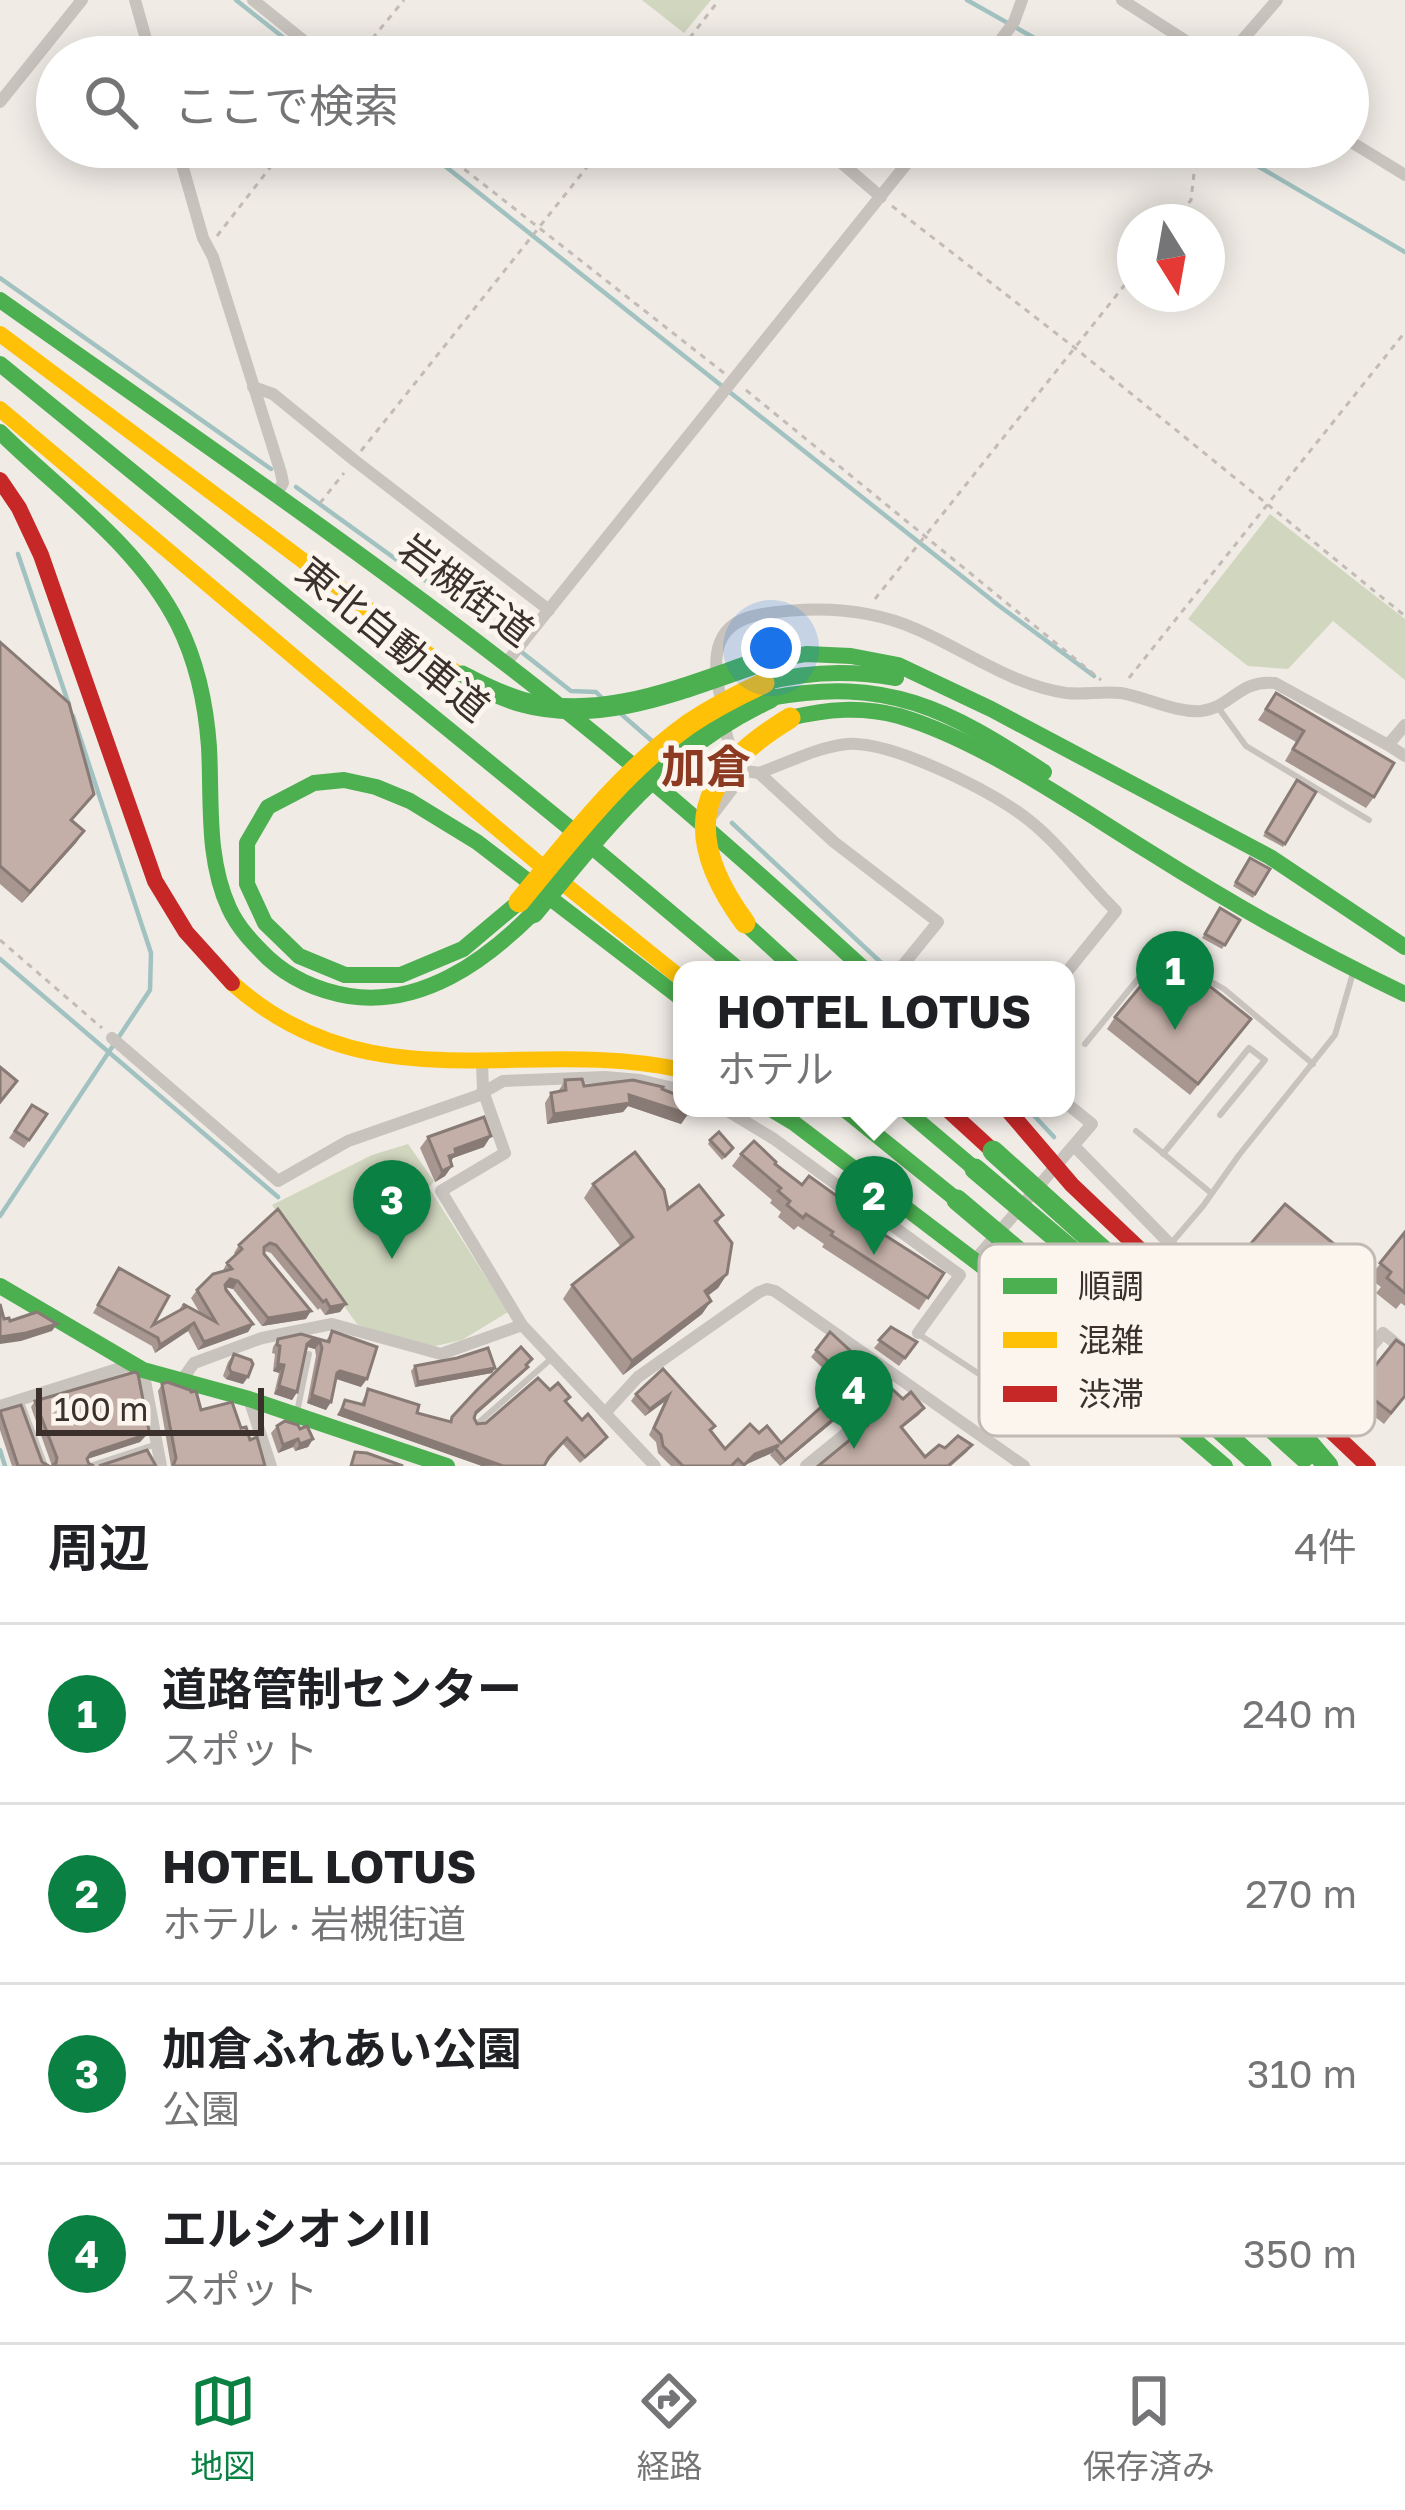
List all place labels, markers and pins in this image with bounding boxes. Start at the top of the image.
pin: 1 [1136,931,1214,1030]
pin: 2 [835,1156,913,1255]
pin: 3 [353,1160,431,1259]
pin: 4 [815,1350,893,1449]

